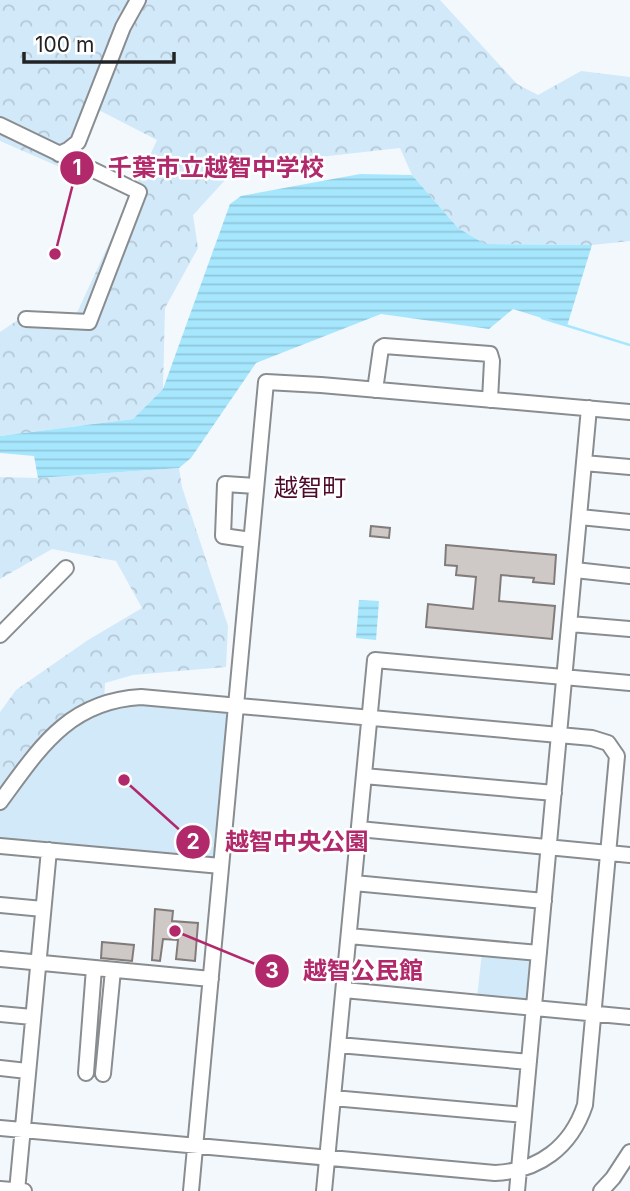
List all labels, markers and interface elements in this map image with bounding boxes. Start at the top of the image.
scale bar [24,21,175,65]
text: 100 m [35,32,94,57]
callout: 千葉市立越智中学校 [59,145,338,190]
text: 千葉市立越智中学校 [108,153,324,182]
text: 1 [72,155,82,180]
district label: 越智町 [274,473,346,502]
callout: 越智中央公園 [176,819,383,864]
text: 越智中央公園 [225,827,369,856]
text: 2 [186,829,200,854]
callout: 越智公民館 [254,948,437,993]
text: 越智公民館 [303,956,423,985]
text: 3 [265,958,279,983]

